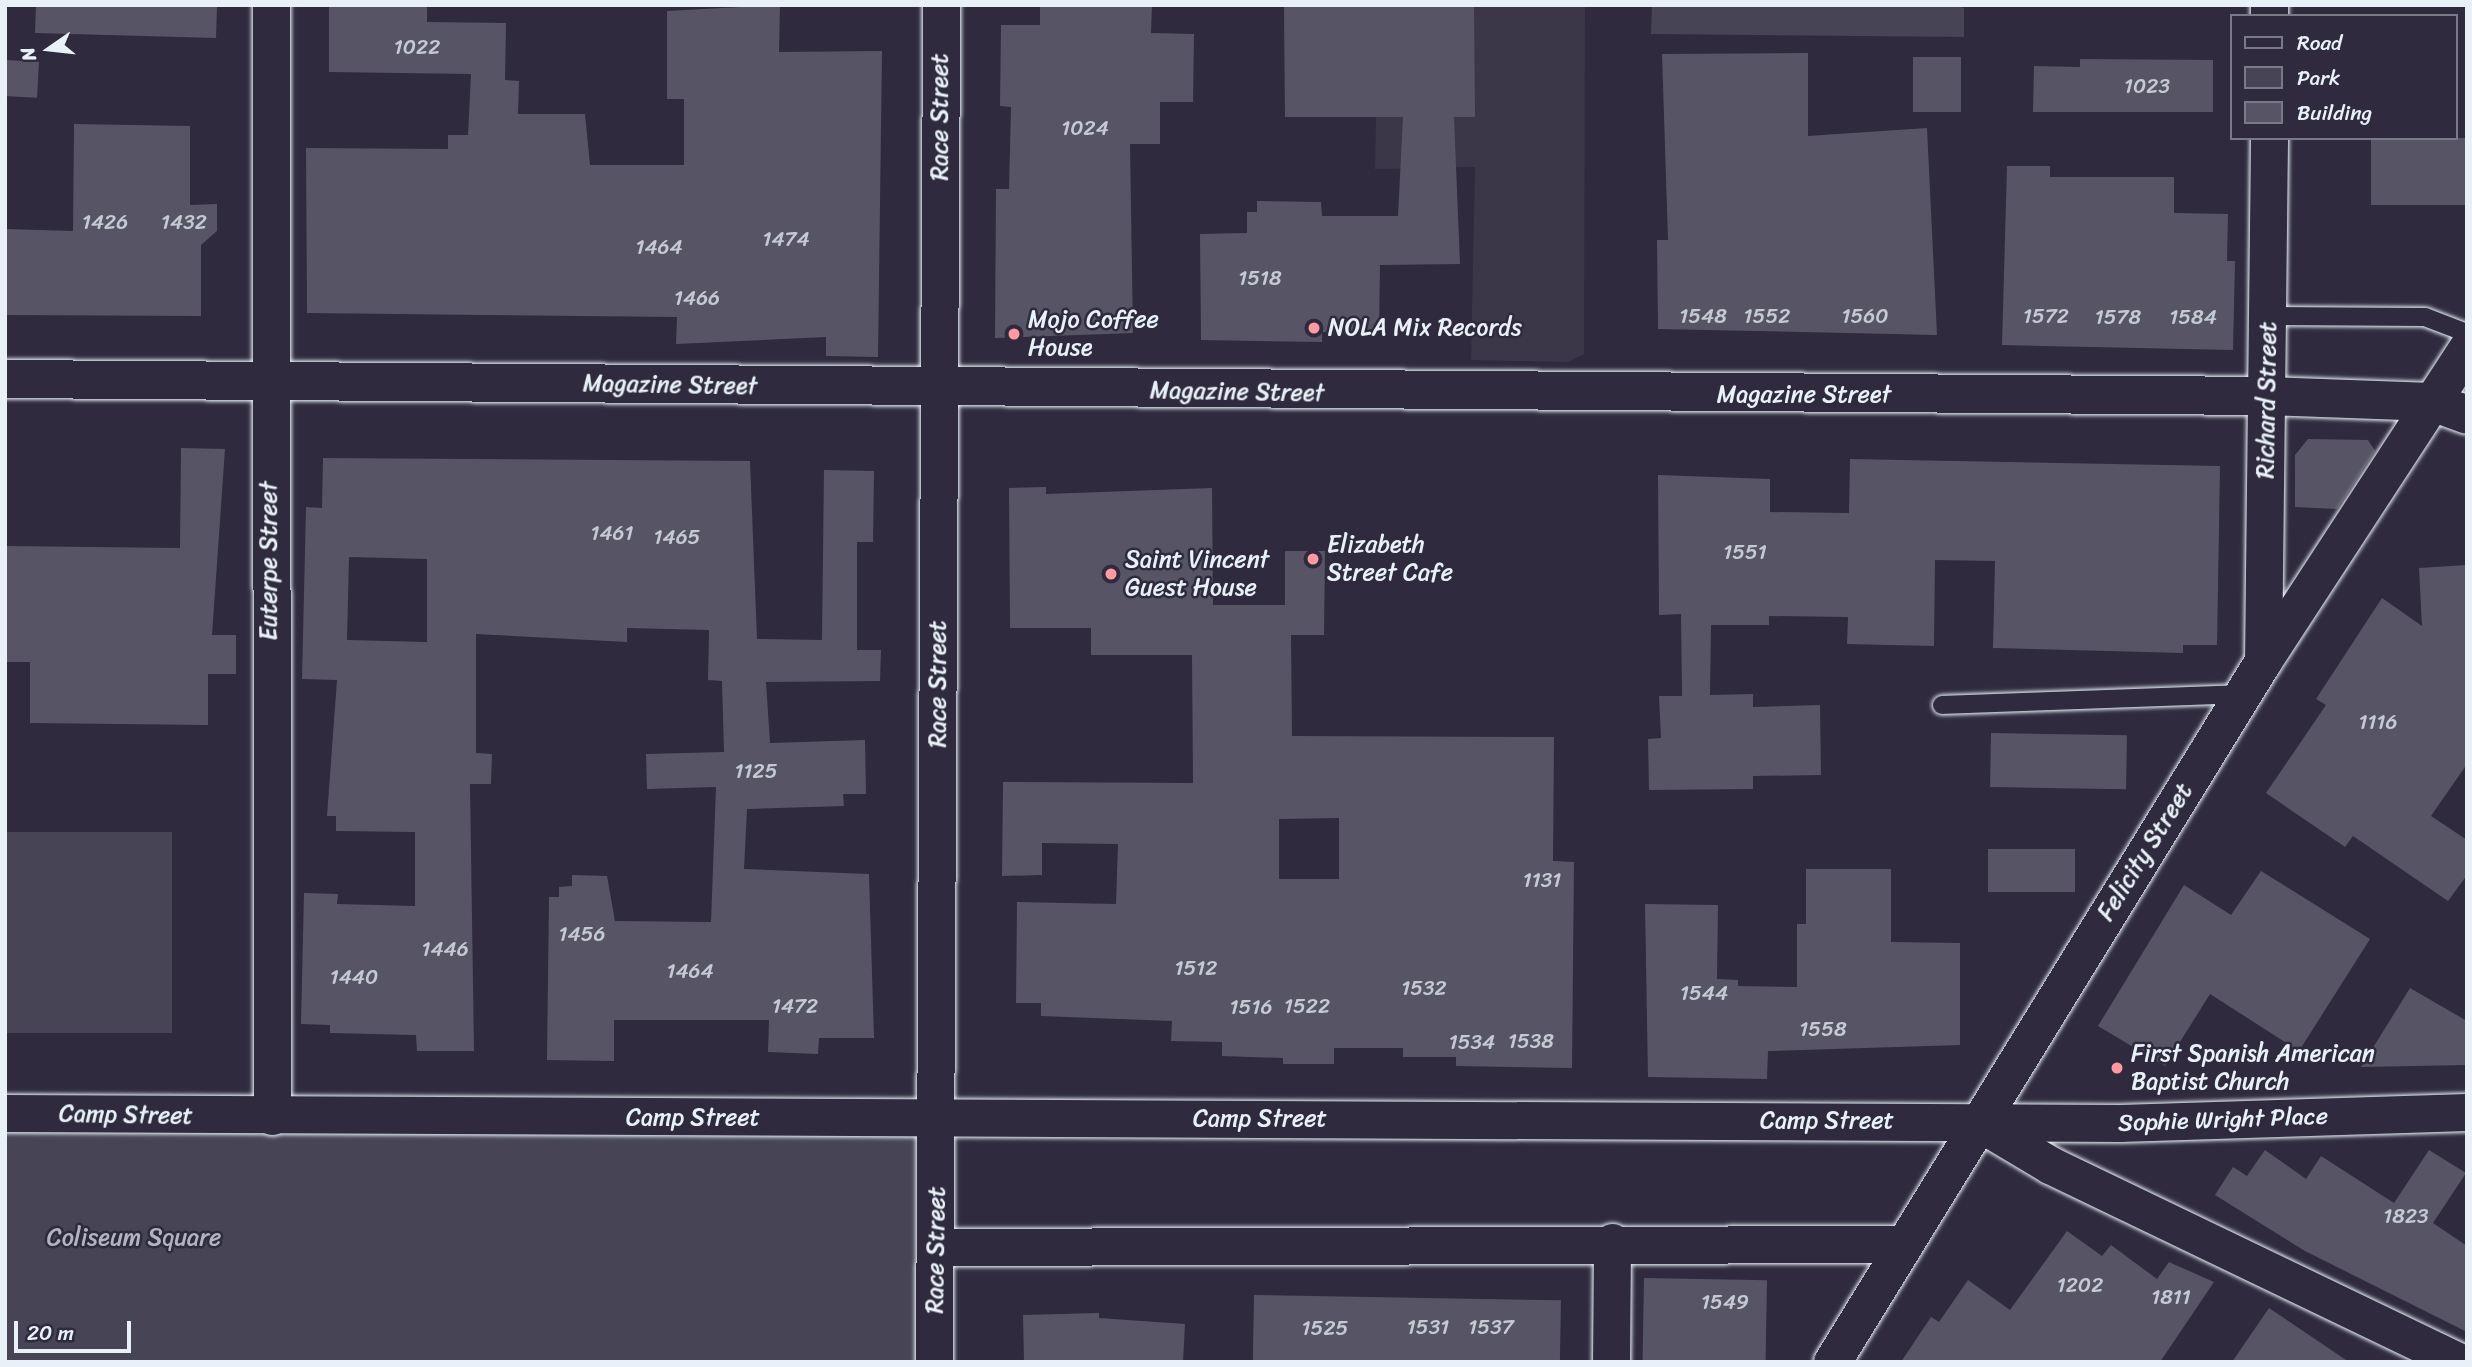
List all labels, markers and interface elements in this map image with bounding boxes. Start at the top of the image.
north arrow [14,14,84,84]
legend [2230,14,2458,140]
text: Road [2297,24,2342,62]
house number: 1022 [394,34,440,60]
text: N [11,44,46,65]
street label: Race Street [926,54,954,180]
text: Park [2297,59,2340,97]
house number: 1023 [2124,73,2170,99]
text: Building [2297,94,2372,132]
house number: 1024 [1061,115,1109,141]
house number: 1426 [82,209,128,235]
house number: 1432 [161,209,207,235]
house number: 1474 [762,226,810,252]
house number: 1464 [635,234,683,260]
house number: 1518 [1238,265,1282,291]
house number: 1466 [674,285,720,311]
house number: 1548 [1679,303,1727,329]
house number: 1552 [1744,303,1790,329]
house number: 1560 [1841,303,1889,329]
house number: 1572 [2023,303,2069,329]
house number: 1578 [2095,304,2141,330]
house number: 1584 [2169,304,2217,330]
place label: Mojo Coffee House [1028,306,1158,362]
place label: NOLA Mix Records [1328,314,1522,342]
marker: NOLA Mix Records [1306,320,1322,336]
street label: Richard Street [2251,322,2283,478]
marker: Mojo Coffee House [1006,326,1022,342]
street label: Magazine Street [582,369,758,401]
street label: Magazine Street [1149,376,1325,408]
street label: Magazine Street [1716,381,1892,409]
street label: Euterpe Street [255,481,283,641]
house number: 1461 [590,520,634,546]
house number: 1465 [654,524,700,550]
place label: Elizabeth Street Cafe [1327,531,1453,587]
house number: 1551 [1723,539,1767,565]
place label: Saint Vincent Guest House [1125,546,1270,602]
marker: Elizabeth Street Cafe [1305,551,1321,567]
marker: Saint Vincent Guest House [1103,566,1119,582]
street label: Race Street [924,621,952,747]
house number: 1116 [2359,709,2397,735]
house number: 1125 [735,758,777,784]
street label: Felicity Street [2092,778,2198,926]
house number: 1131 [1523,867,1561,893]
house number: 1456 [559,921,605,947]
house number: 1446 [421,936,469,962]
house number: 1512 [1175,955,1217,981]
house number: 1464 [666,958,714,984]
house number: 1440 [330,964,378,990]
house number: 1532 [1401,975,1447,1001]
house number: 1544 [1680,980,1728,1006]
house number: 1472 [772,993,818,1019]
house number: 1522 [1284,993,1330,1019]
house number: 1516 [1230,994,1272,1020]
house number: 1558 [1799,1016,1847,1042]
house number: 1538 [1508,1028,1554,1054]
house number: 1534 [1449,1029,1495,1055]
place label: First Spanish American Baptist Church [2131,1040,2375,1096]
marker: First Spanish American Baptist Church [2109,1060,2125,1076]
street label: Camp Street [59,1099,193,1131]
street label: Sophie Wright Place [2117,1102,2329,1138]
street label: Camp Street [626,1104,760,1132]
street label: Camp Street [1193,1105,1327,1133]
street label: Camp Street [1760,1107,1894,1135]
street label: Race Street [920,1186,952,1314]
house number: 1823 [2383,1203,2429,1229]
park label: Coliseum Square [47,1224,221,1252]
house number: 1202 [2057,1272,2103,1298]
house number: 1811 [2151,1284,2191,1310]
house number: 1549 [1701,1289,1749,1315]
scale bar [18,1308,135,1352]
text: 20 m [27,1314,74,1352]
house number: 1531 [1407,1314,1449,1340]
house number: 1537 [1468,1314,1514,1340]
house number: 1525 [1302,1315,1348,1341]

